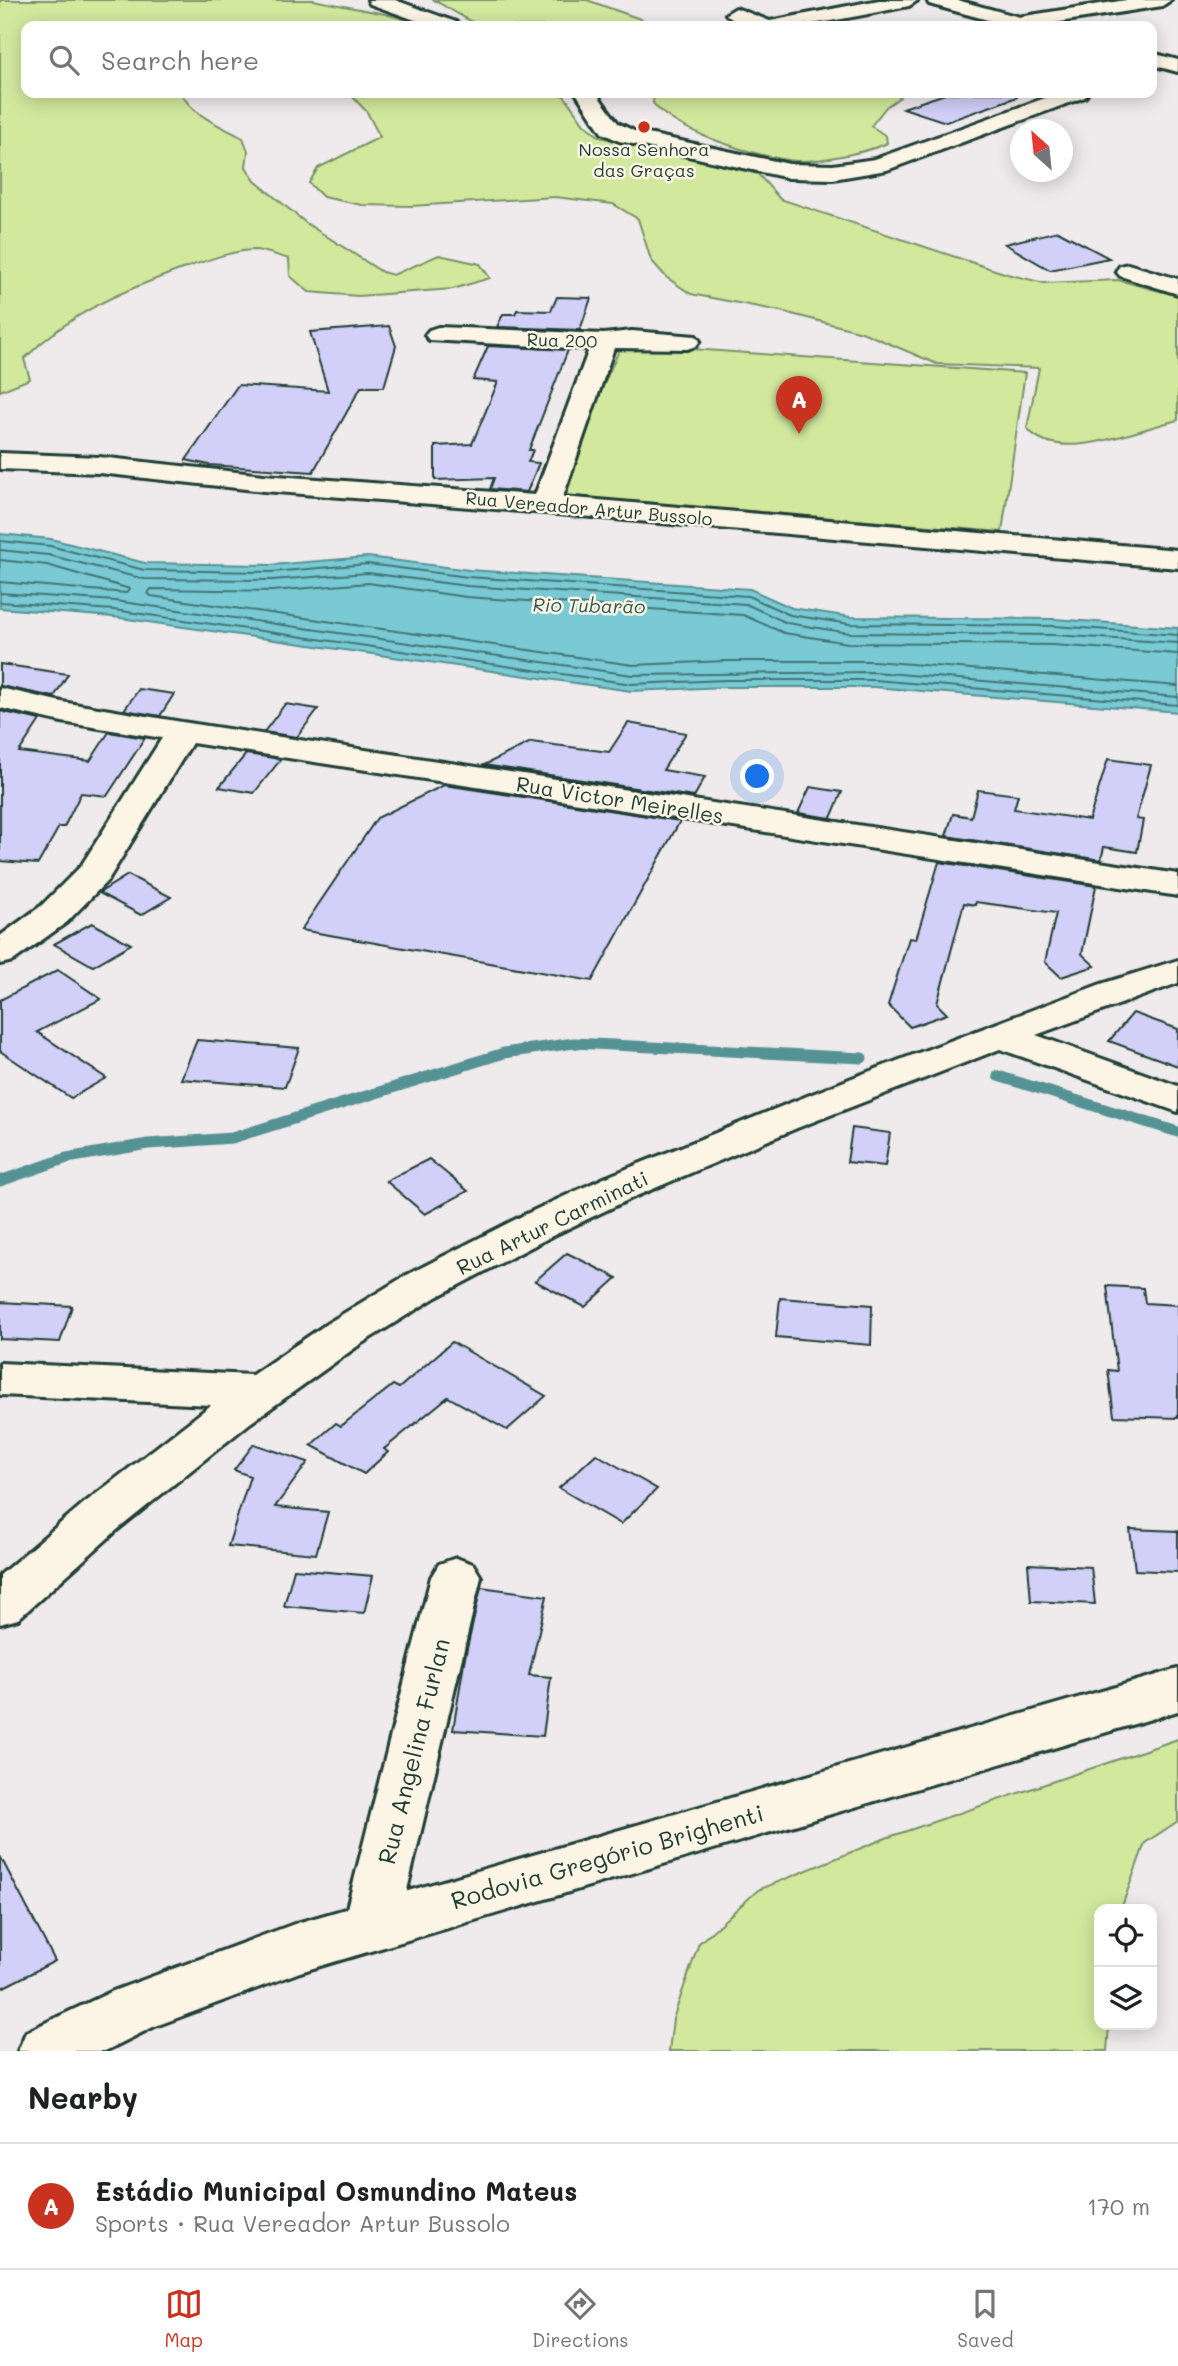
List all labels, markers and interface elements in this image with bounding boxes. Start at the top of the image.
search box [21,21,1157,98]
icon: search [45,41,83,79]
text: Search here [101,43,259,77]
marker: Nossa Senhora das Graças [636,119,652,135]
north arrow [1010,119,1073,182]
place label: Nossa Senhora das Graças [579,137,709,182]
street label: Rua 200 [526,327,598,353]
pin: A [776,376,822,434]
street label: Rua Vereador Artur Bussolo [465,485,714,531]
water label: Rio Tubarão [532,592,646,618]
your location [740,759,774,793]
street label: Rua Victor Meirelles [514,769,726,829]
street label: Rua Artur Carminati [452,1164,652,1280]
street label: Rua Angelina Furlan [370,1635,456,1867]
street label: Rodovia Gregório Brighenti [447,1796,767,1916]
map controls [1094,1904,1157,2030]
button: locate [1094,1904,1157,1967]
button: layers [1094,1967,1157,2030]
text: Nearby [28,2077,138,2117]
text: Estádio Municipal Osmundino Mateus [95,2174,577,2208]
text: A [43,2191,59,2221]
text: 170 m [1087,2191,1150,2221]
text: Sports · Rua Vereador Artur Bussolo [95,2208,510,2238]
tab: Map [164,2285,203,2352]
tab: Directions [532,2285,628,2352]
tab: Saved [957,2285,1014,2352]

